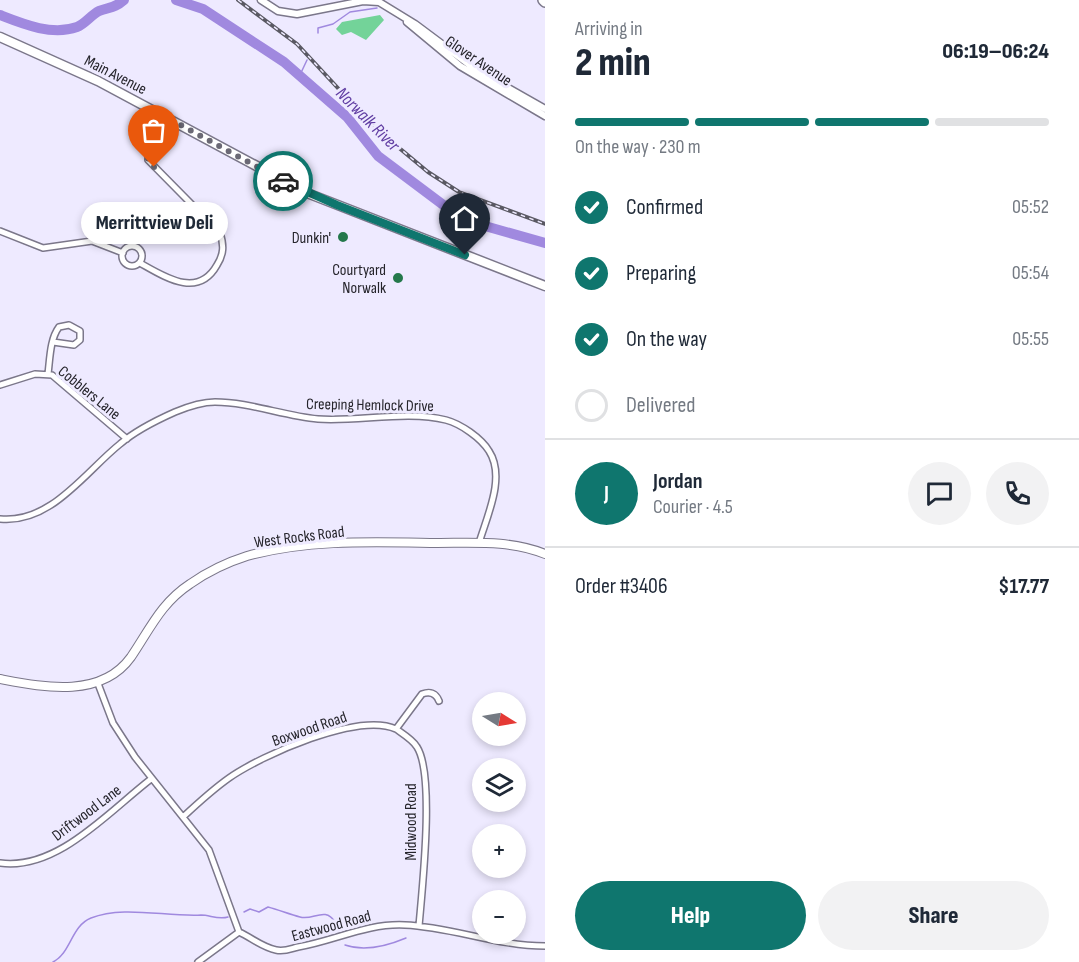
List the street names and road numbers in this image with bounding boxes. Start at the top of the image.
street label: Glover Avenue [441,32,515,90]
street label: Main Avenue [81,52,150,99]
street label: Cobblers Lane [54,362,124,424]
street label: Creeping Hemlock Drive [306,395,434,416]
street label: West Rocks Road [253,523,345,552]
street label: Boxwood Road [270,708,349,751]
street label: Driftwood Lane [49,781,125,845]
street label: Midwood Road [402,783,421,861]
street label: Eastwood Road [290,907,373,946]

